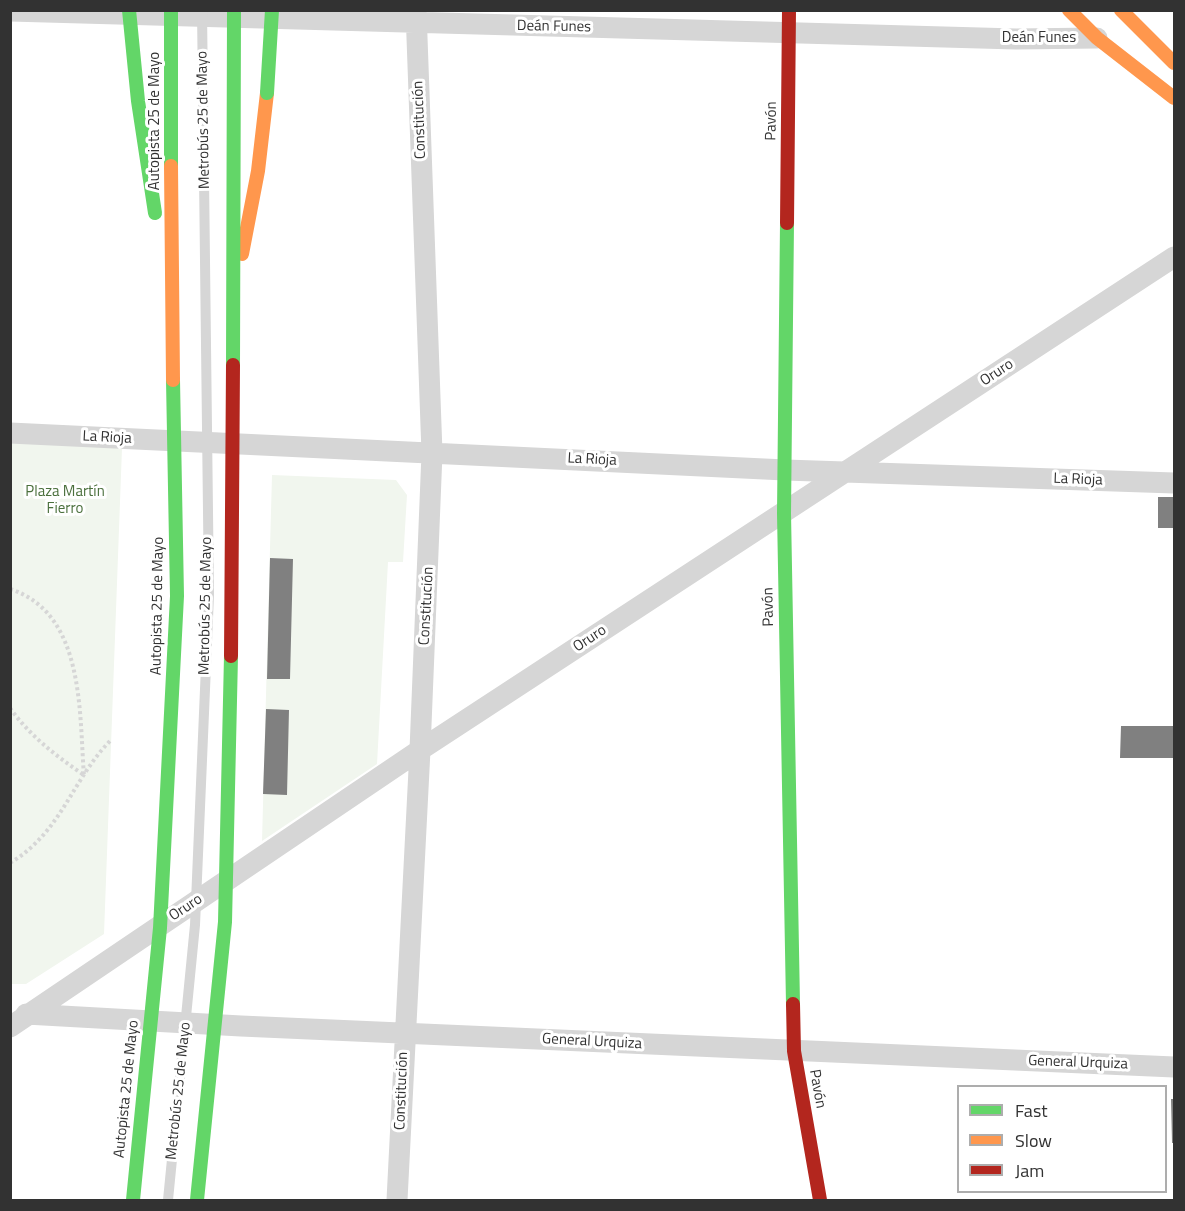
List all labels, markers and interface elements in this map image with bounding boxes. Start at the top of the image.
street label: Deán Funes [517,17,591,37]
street label: Deán Funes [1002,29,1076,47]
street label: Metrobús 25 de Mayo [194,51,214,189]
street label: Autopista 25 de Mayo [146,52,164,190]
street label: Constitución [410,80,430,160]
street label: Pavón [763,101,781,141]
street label: Oruro [977,356,1017,390]
street label: La Rioja [82,428,132,448]
street label: La Rioja [567,450,617,470]
street label: La Rioja [1053,470,1103,490]
park label: Plaza Martín Fierro [25,483,105,518]
street label: Autopista 25 de Mayo [148,537,168,675]
street label: Metrobús 25 de Mayo [196,537,216,675]
street label: Constitución [416,566,438,646]
street label: Pavón [760,587,778,627]
street label: Oruro [570,622,610,656]
street label: Oruro [166,890,206,926]
street label: Autopista 25 de Mayo [111,1019,143,1159]
street label: Metrobús 25 de Mayo [163,1021,195,1161]
street label: General Urquiza [542,1030,642,1054]
street label: Constitución [392,1051,412,1131]
street label: General Urquiza [1028,1052,1128,1074]
street label: Pavón [805,1068,829,1110]
legend [957,1085,1167,1193]
text: Fast [1015,1097,1048,1124]
text: Slow [1015,1127,1052,1154]
text: Jam [1015,1157,1044,1184]

